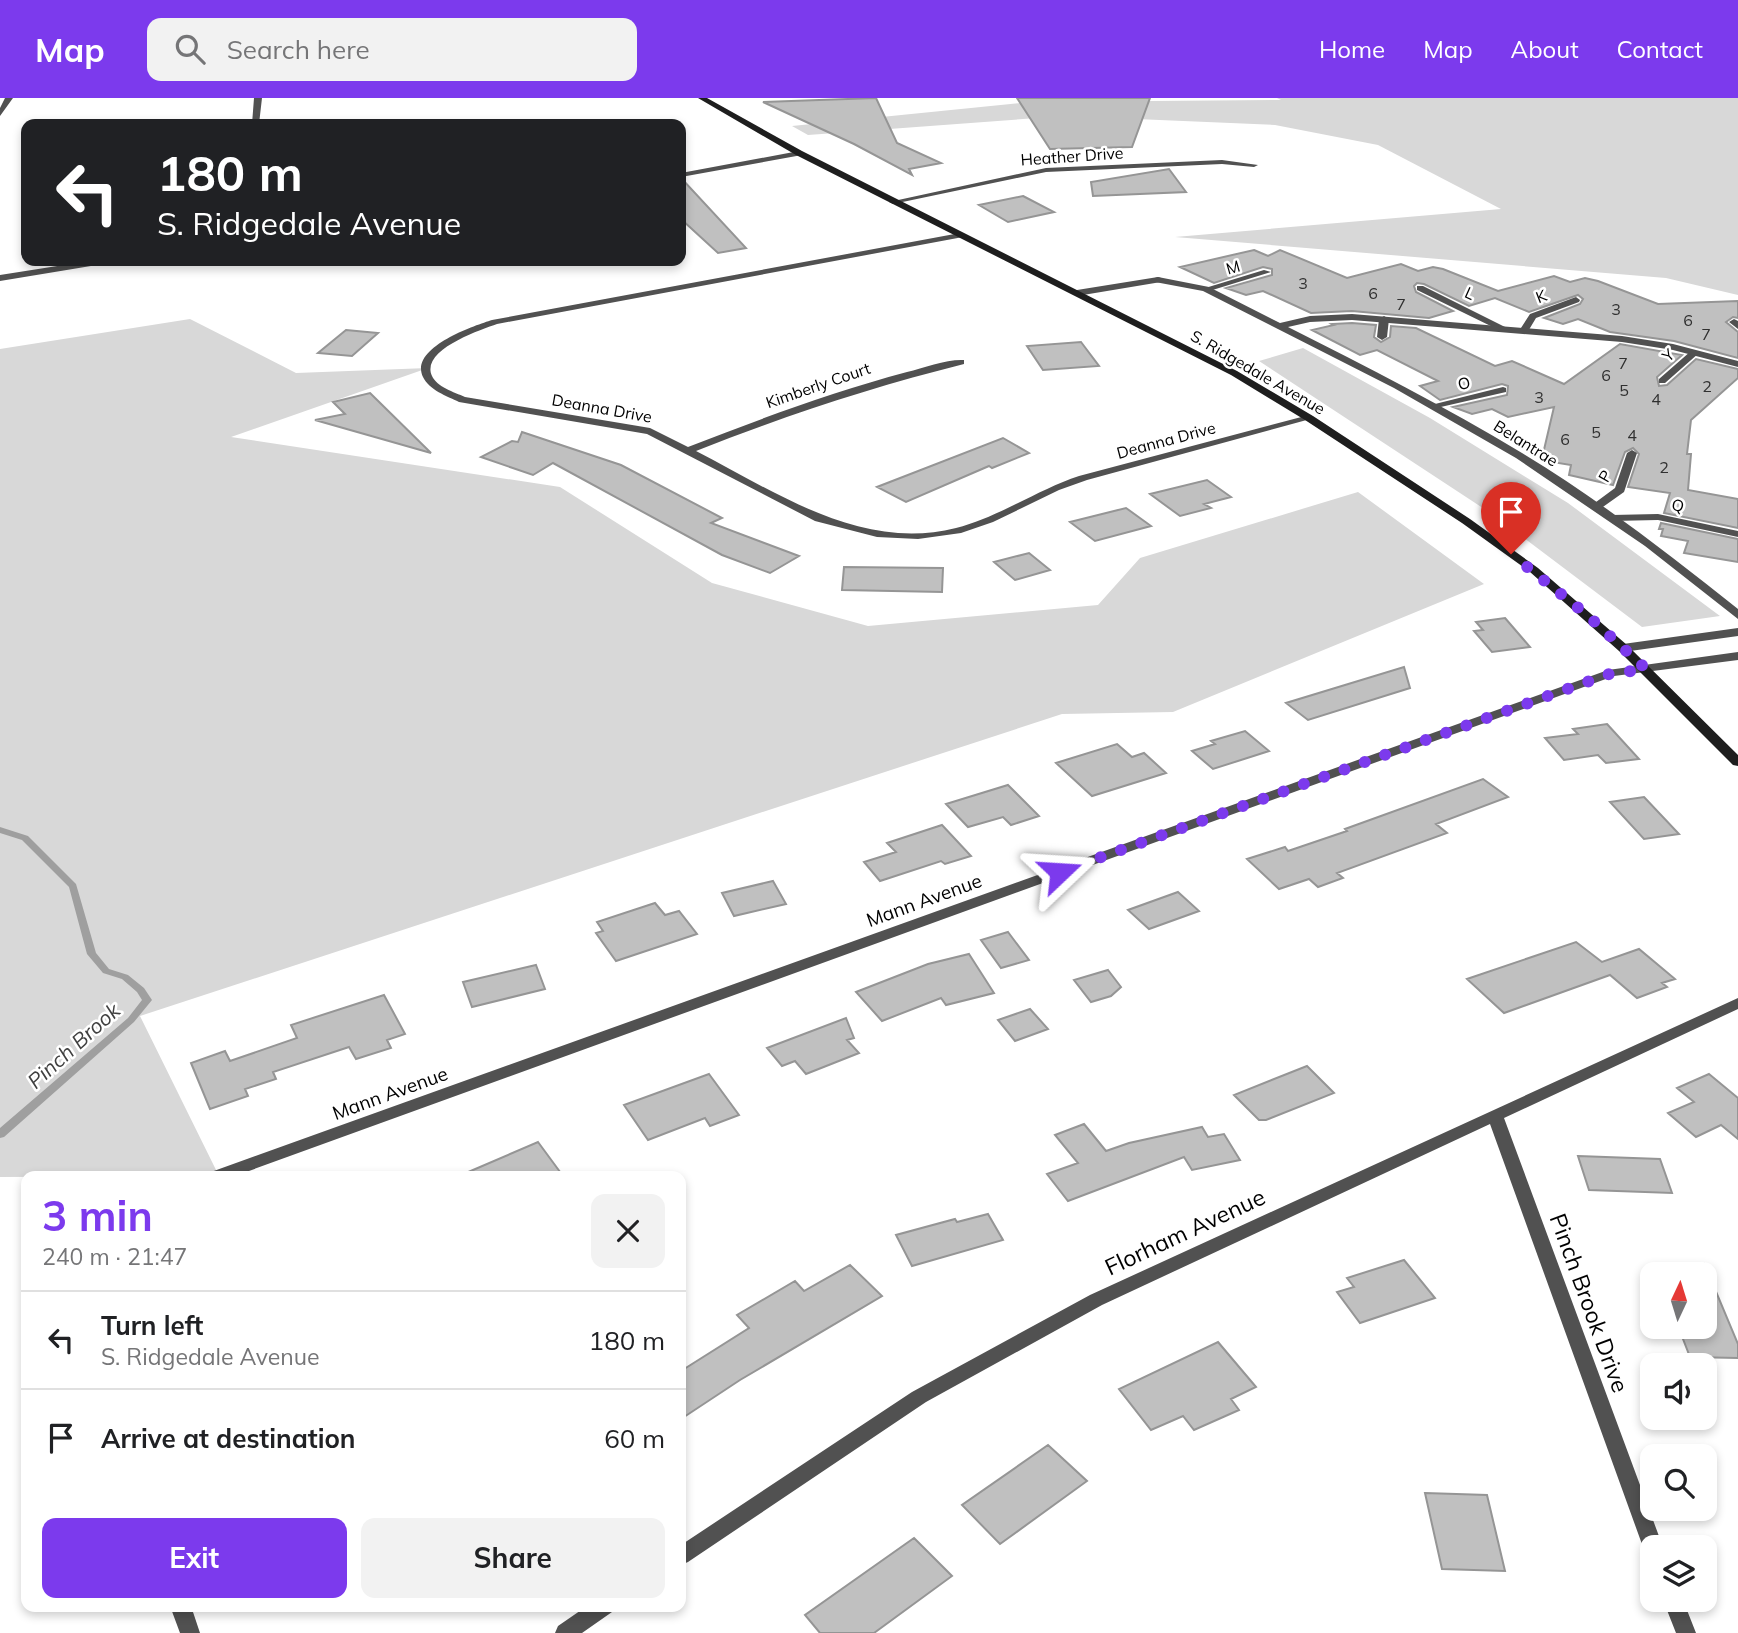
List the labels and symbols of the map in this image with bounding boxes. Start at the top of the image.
street label: Heather Drive [1020,142,1124,170]
street label: M [1224,255,1242,279]
house number: 3 [1298,273,1308,293]
street label: L [1462,282,1478,304]
house number: 6 [1368,283,1378,303]
street label: K [1533,285,1550,307]
house number: 7 [1396,294,1406,314]
house number: 3 [1611,299,1621,319]
house number: 6 [1683,310,1693,330]
house number: 7 [1701,324,1711,344]
street label: S. Ridgedale Avenue [1187,325,1329,419]
street label: Y [1657,344,1679,366]
house number: 7 [1618,353,1628,373]
street label: Kimberly Court [763,358,873,412]
house number: 6 [1601,365,1611,385]
street label: O [1456,372,1472,394]
house number: 2 [1702,376,1712,396]
house number: 5 [1619,380,1629,400]
house number: 3 [1534,387,1544,407]
street label: Deanna Drive [550,389,654,427]
house number: 4 [1651,389,1661,409]
street label: Belantrae [1490,415,1562,471]
street label: Deanna Drive [1114,417,1218,463]
house number: 5 [1591,422,1601,442]
house number: 4 [1627,425,1637,445]
house number: 6 [1560,429,1570,449]
house number: 2 [1659,457,1669,477]
street label: P [1594,466,1616,486]
pin [1481,482,1541,554]
street label: Q [1670,494,1686,516]
position arrow [1023,835,1097,909]
street label: Mann Avenue [863,868,985,932]
water label: Pinch Brook [22,996,126,1094]
street label: Mann Avenue [329,1061,451,1125]
street label: Florham Avenue [1100,1182,1270,1281]
street label: Pinch Brook Drive [1544,1209,1635,1396]
north arrow [1640,1262,1717,1339]

